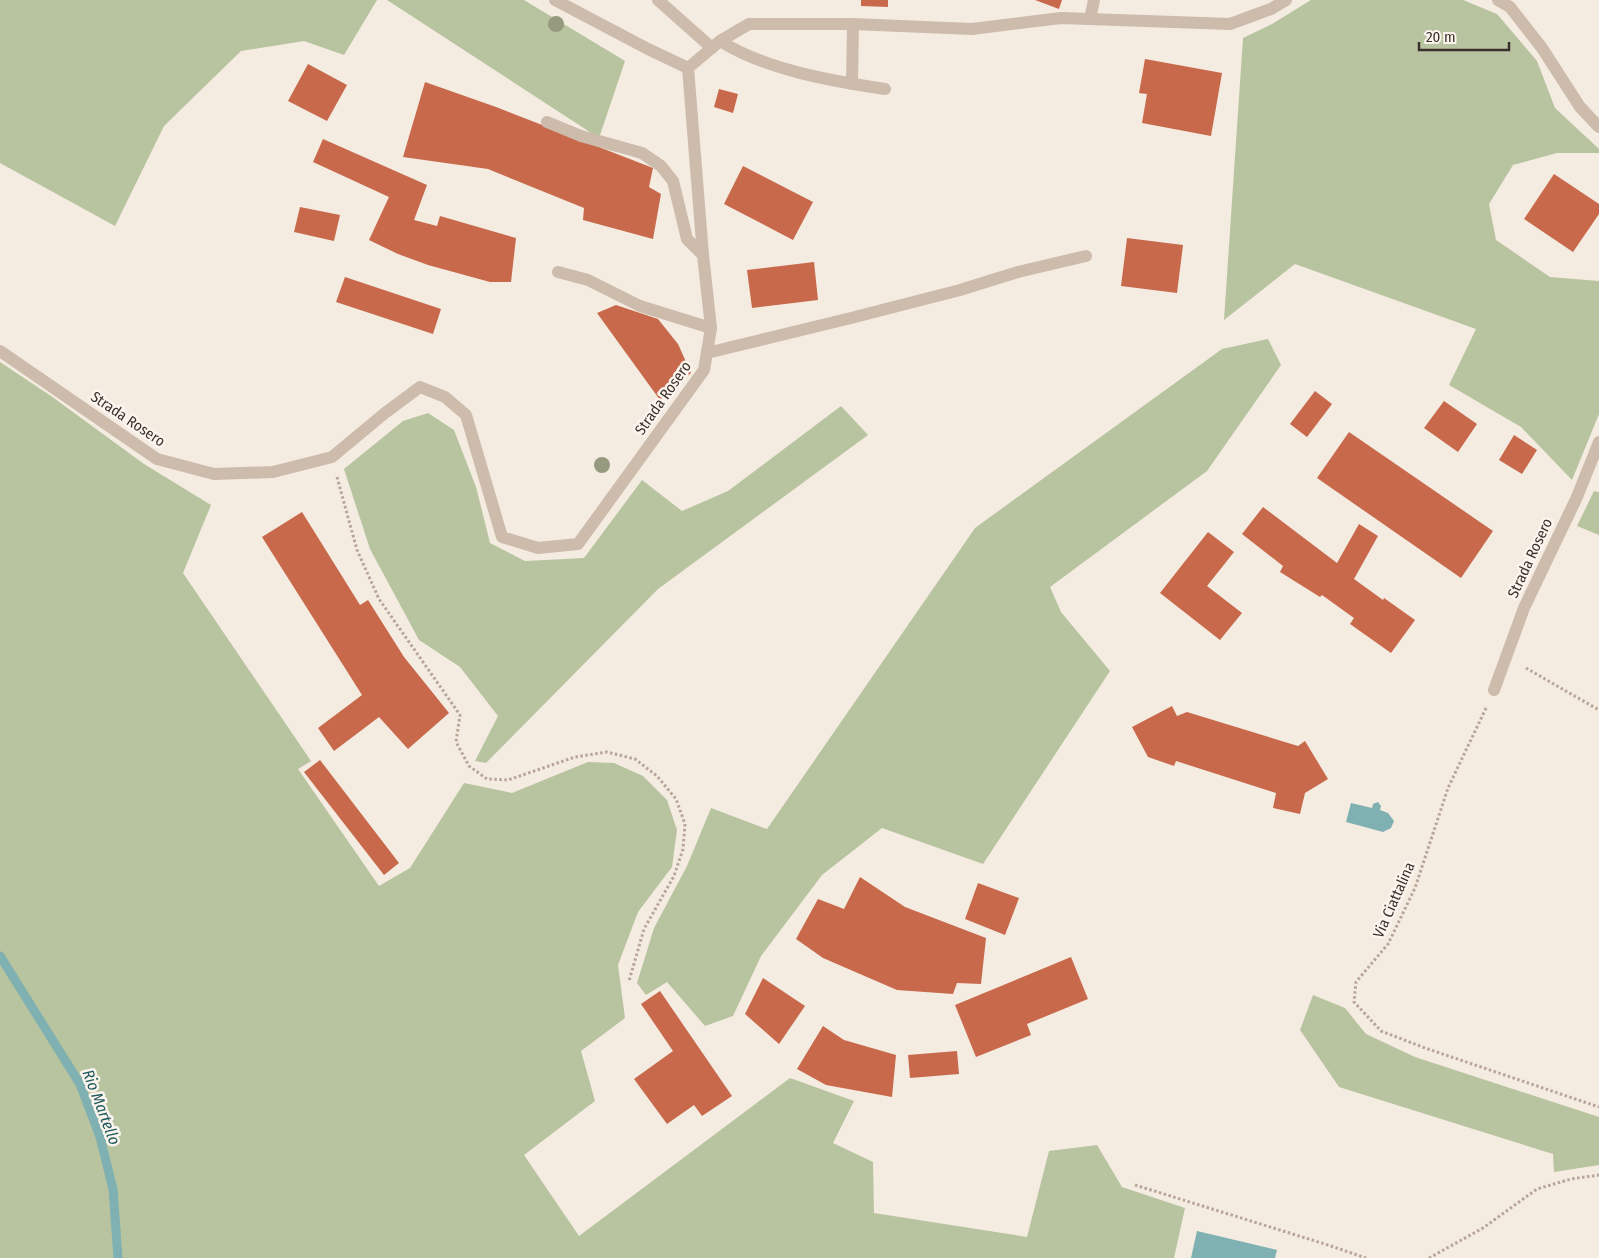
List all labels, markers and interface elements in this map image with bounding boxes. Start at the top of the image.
scale bar [1419,20,1509,52]
text: 20 m [1426,28,1456,46]
street label: Strada Rosero [631,358,695,438]
street label: Strada Rosero [87,388,169,450]
street label: Strada Rosero [1504,515,1556,601]
street label: Via Ciattalina [1369,859,1419,941]
water label: Rio Martello [78,1067,125,1148]

